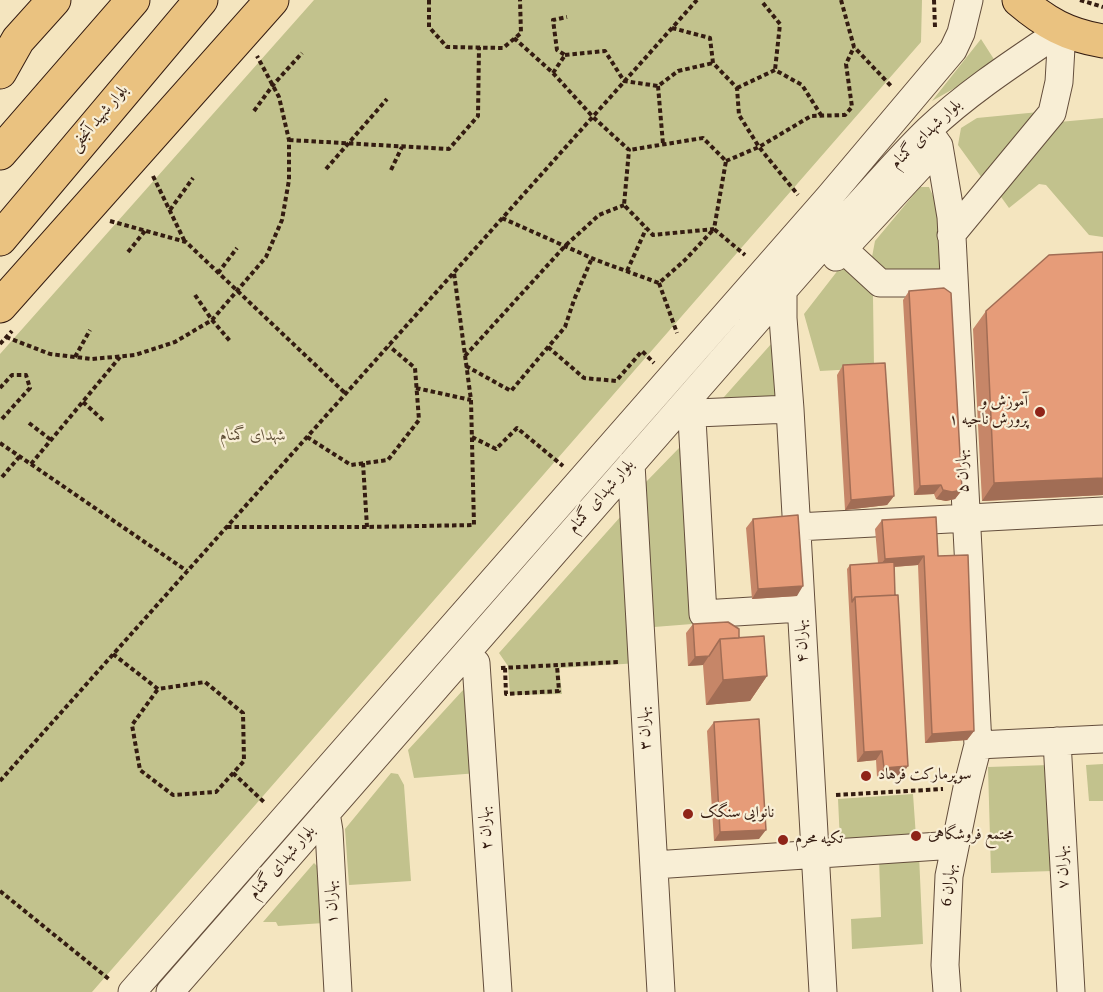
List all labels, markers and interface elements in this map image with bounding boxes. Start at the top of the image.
street label: بلوار شهید آنجفی [67,82,133,156]
street label: بلوار شهدای گمنام [887,96,967,174]
place label: آموزش و پرورش ناحیه ۱ [949,393,1028,431]
marker: آموزش و پرورش ناحیه ۱ [1033,405,1047,419]
park label: شهدای گمنام [220,427,286,447]
street label: بهاران ۵ [953,449,975,493]
street label: بلوار شهدای گمنام [565,456,639,538]
street label: بهاران ۴ [792,619,814,663]
street label: بهاران ۳ [635,706,657,750]
place label: سوپرمارکت فرهاد [878,766,972,786]
marker: سوپرمارکت فرهاد [859,769,873,783]
place label: نانوایی سنگک [700,804,774,824]
street label: بهاران ۲ [476,806,498,850]
marker: نانوایی سنگک [681,807,695,821]
street label: بلوار شهدای گمنام [246,822,320,904]
place label: مجتمع فروشگاهی [928,826,1014,846]
marker: مجتمع فروشگاهی [909,829,923,843]
place label: تکیه محرم [795,830,843,850]
marker: تکیه محرم [776,833,790,847]
street label: بهاران ۷ [1053,845,1075,889]
street label: بهاران 6 [938,863,962,907]
street label: بهاران ۱ [322,880,344,924]

